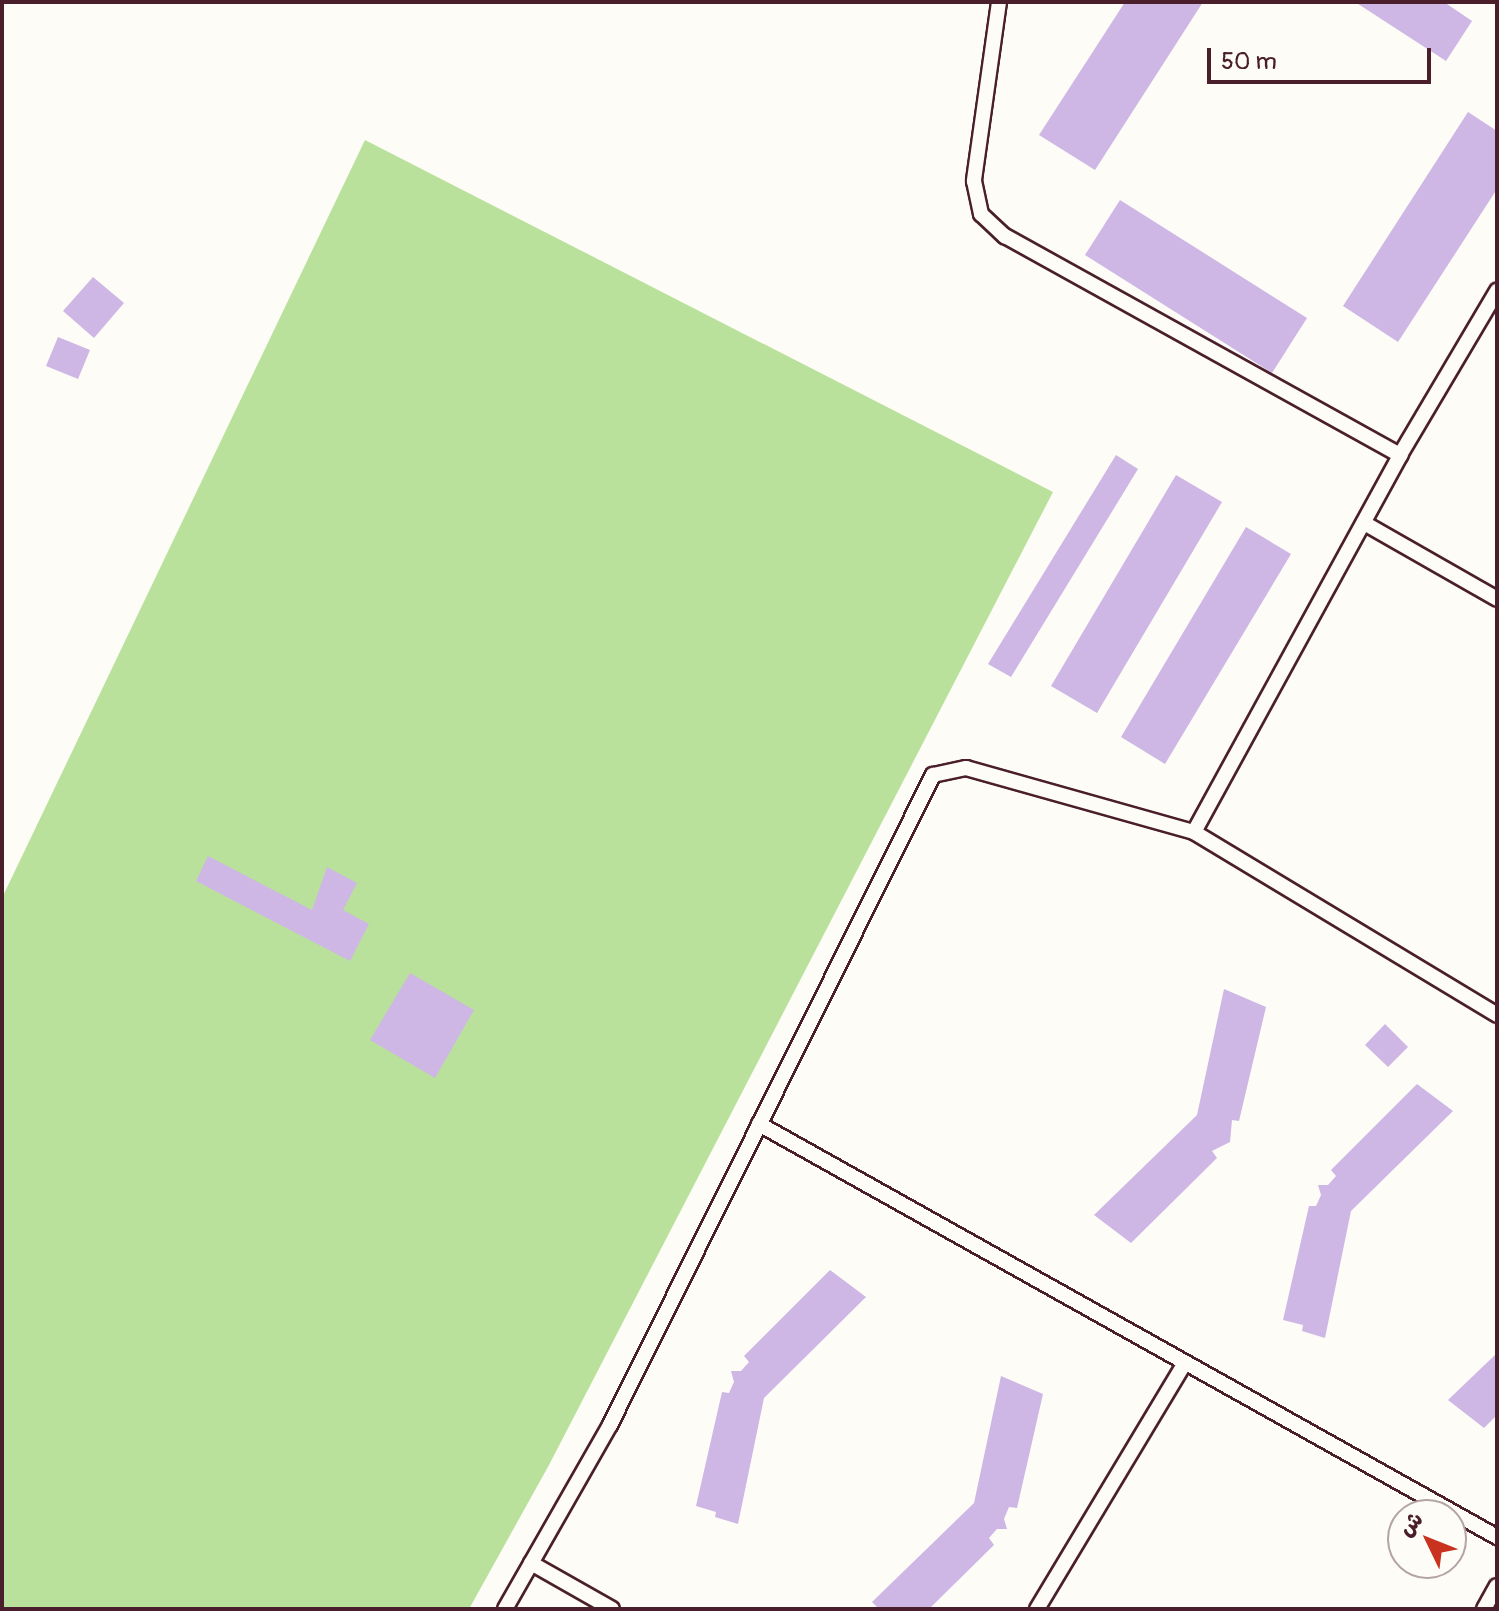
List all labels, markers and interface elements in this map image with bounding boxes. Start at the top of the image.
scale bar [1211,32,1435,82]
text: 50 m [1221,47,1277,76]
north arrow [1387,1499,1467,1579]
text: ش [1392,1506,1429,1542]

